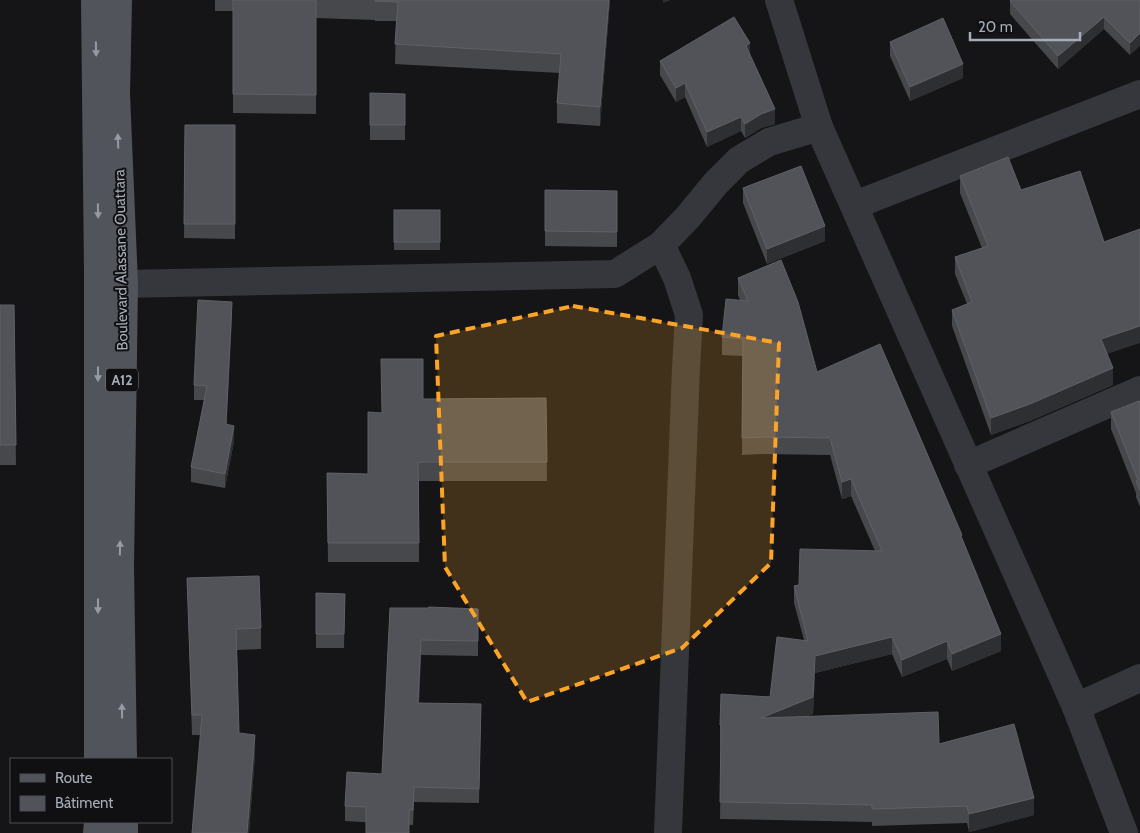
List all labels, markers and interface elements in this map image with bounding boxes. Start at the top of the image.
scale bar [970,10,1080,42]
text: 20 m [978,18,1013,36]
one-way arrow [92,41,100,57]
one-way arrow [114,132,122,148]
street label: Boulevard Alassane Ouattara [110,168,132,351]
one-way arrow [94,203,102,219]
one-way arrow [94,366,102,382]
road number: A12 [106,368,138,392]
one-way arrow [116,540,124,556]
one-way arrow [94,598,102,614]
one-way arrow [118,702,126,718]
legend [10,758,172,823]
text: Route [55,769,93,787]
text: Bâtiment [55,794,113,812]

